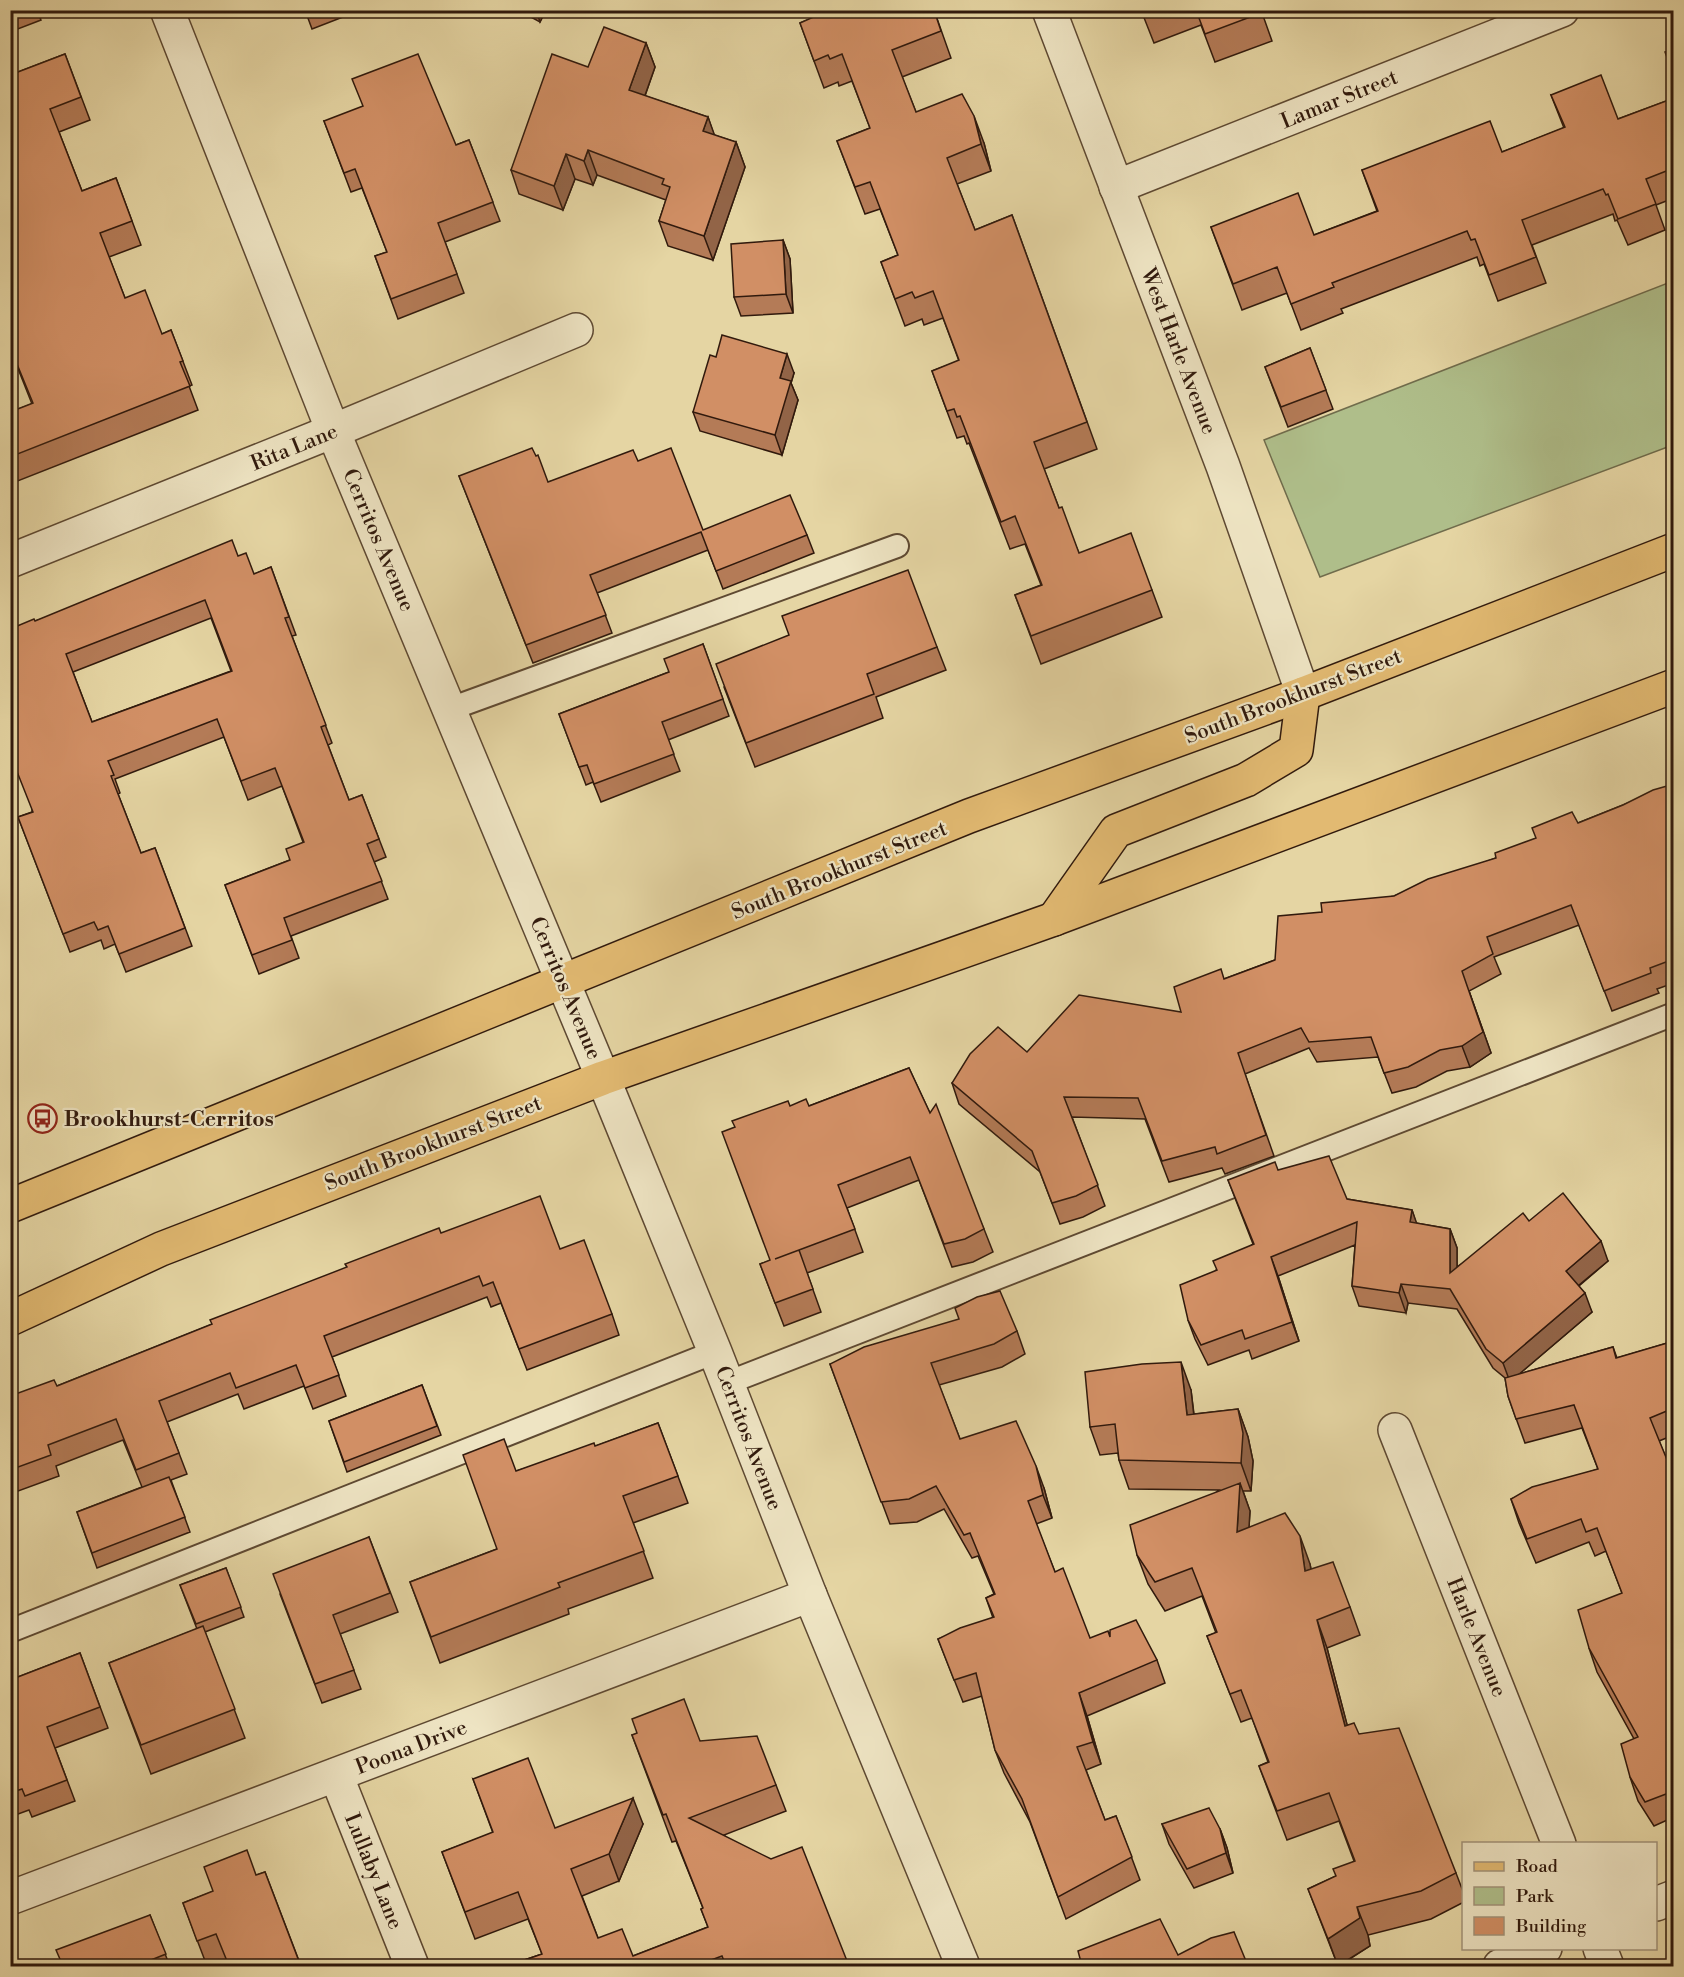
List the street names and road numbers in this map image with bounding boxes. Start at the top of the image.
street label: Lamar Street [1277,64,1402,135]
street label: West Harle Avenue [1134,264,1222,438]
street label: Rita Lane [247,419,342,477]
street label: Cerritos Avenue [336,465,420,616]
street label: South Brookhurst Street [1181,643,1406,750]
street label: South Brookhurst Street [728,816,951,926]
street label: Cerritos Avenue [523,913,607,1064]
street label: South Brookhurst Street [321,1090,546,1197]
street label: Cerritos Avenue [709,1363,788,1514]
street label: Harle Avenue [1440,1574,1512,1701]
street label: Poona Drive [352,1715,471,1781]
street label: Lullaby Lane [338,1810,408,1933]

